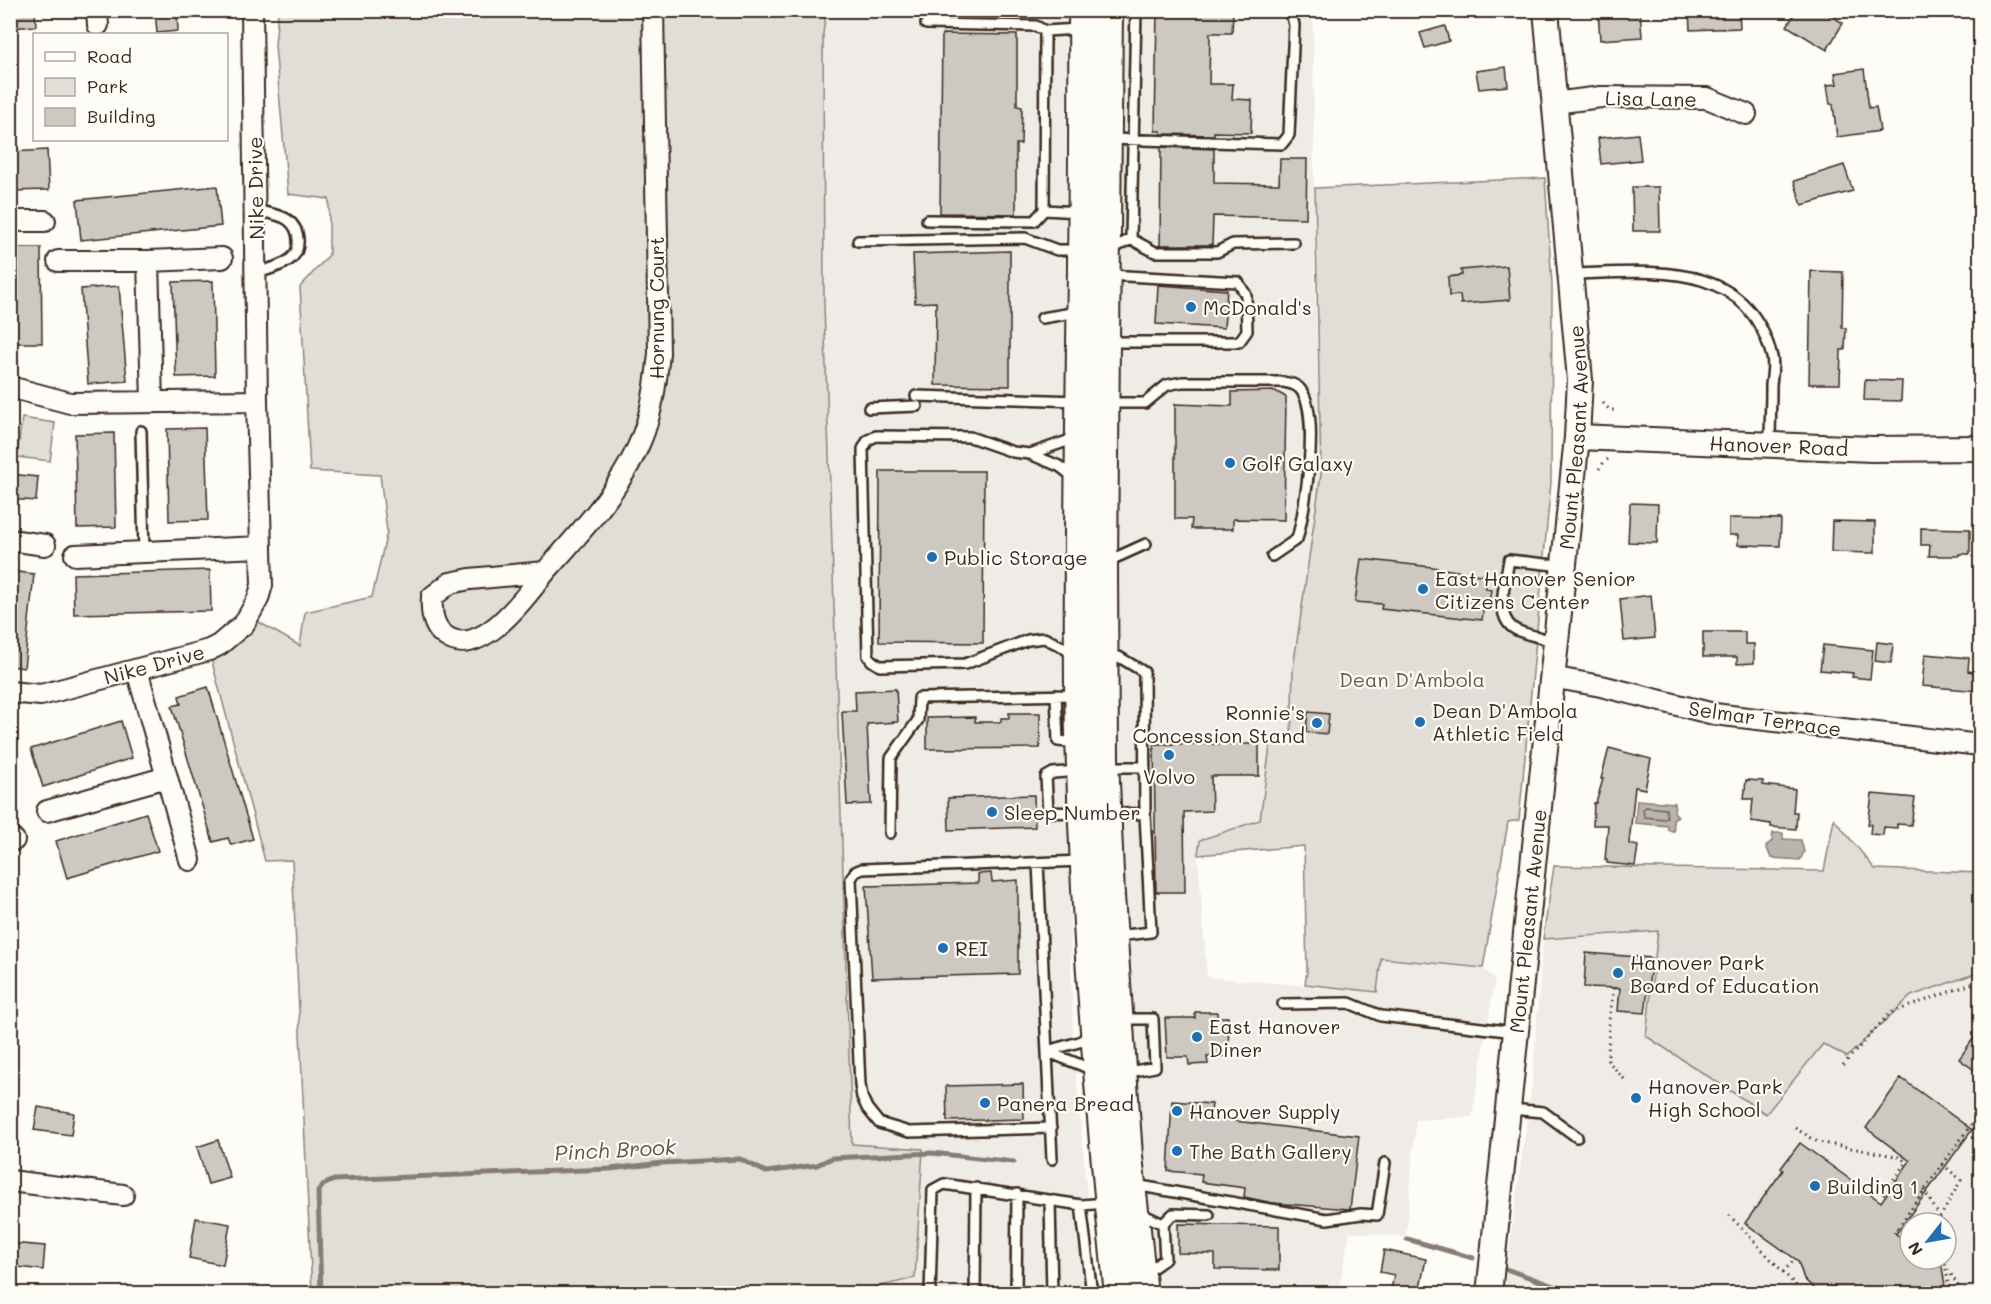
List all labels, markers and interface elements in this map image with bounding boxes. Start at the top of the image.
legend [33,33,228,141]
text: Road [87,44,132,68]
text: Park [87,74,128,98]
street label: Lisa Lane [1605,84,1697,112]
text: Building [87,104,155,128]
street label: Nike Drive [241,136,269,240]
street label: Hornung Court [643,236,669,380]
place label: McDonald's [1203,294,1312,320]
marker: McDonald's [1184,300,1198,314]
street label: Mount Pleasant Avenue [1553,324,1593,551]
street label: Hanover Road [1709,429,1849,461]
place label: Golf Galaxy [1242,450,1353,476]
marker: Golf Galaxy [1223,456,1237,470]
place label: Public Storage [944,544,1088,570]
marker: Public Storage [925,550,939,564]
place label: East Hanover Senior Citizens Center [1435,565,1636,614]
marker: East Hanover Senior Citizens Center [1416,582,1430,596]
street label: Nike Drive [101,638,207,690]
park label: Dean D'Ambola [1339,666,1485,692]
street label: Selmar Terrace [1687,694,1843,742]
place label: Dean D'Ambola Athletic Field [1432,697,1578,746]
place label: Ronnie's Concession Stand [1132,699,1305,748]
marker: Dean D'Ambola Athletic Field [1413,715,1427,729]
marker: Ronnie's Concession Stand [1310,716,1324,730]
marker: Volvo [1162,748,1176,762]
place label: Volvo [1143,763,1195,789]
place label: Sleep Number [1004,799,1141,825]
marker: Sleep Number [985,805,999,819]
street label: Mount Pleasant Avenue [1503,808,1552,1034]
place label: REI [955,935,988,961]
marker: REI [936,941,950,955]
place label: Hanover Park Board of Education [1630,949,1819,998]
marker: Hanover Park Board of Education [1611,966,1625,980]
place label: East Hanover Diner [1209,1013,1341,1062]
marker: East Hanover Diner [1190,1030,1204,1044]
place label: Hanover Park High School [1648,1073,1782,1122]
place label: Panera Bread [997,1090,1134,1116]
marker: Hanover Park High School [1629,1091,1643,1105]
marker: Panera Bread [978,1096,992,1110]
place label: Hanover Supply [1189,1098,1340,1124]
marker: Hanover Supply [1170,1104,1184,1118]
water label: Pinch Brook [554,1132,677,1166]
place label: The Bath Gallery [1189,1138,1352,1164]
marker: The Bath Gallery [1170,1144,1184,1158]
place label: Building 1 [1827,1173,1918,1199]
marker: Building 1 [1808,1179,1822,1193]
north arrow [1898,1211,1958,1271]
text: N [1903,1238,1927,1260]

